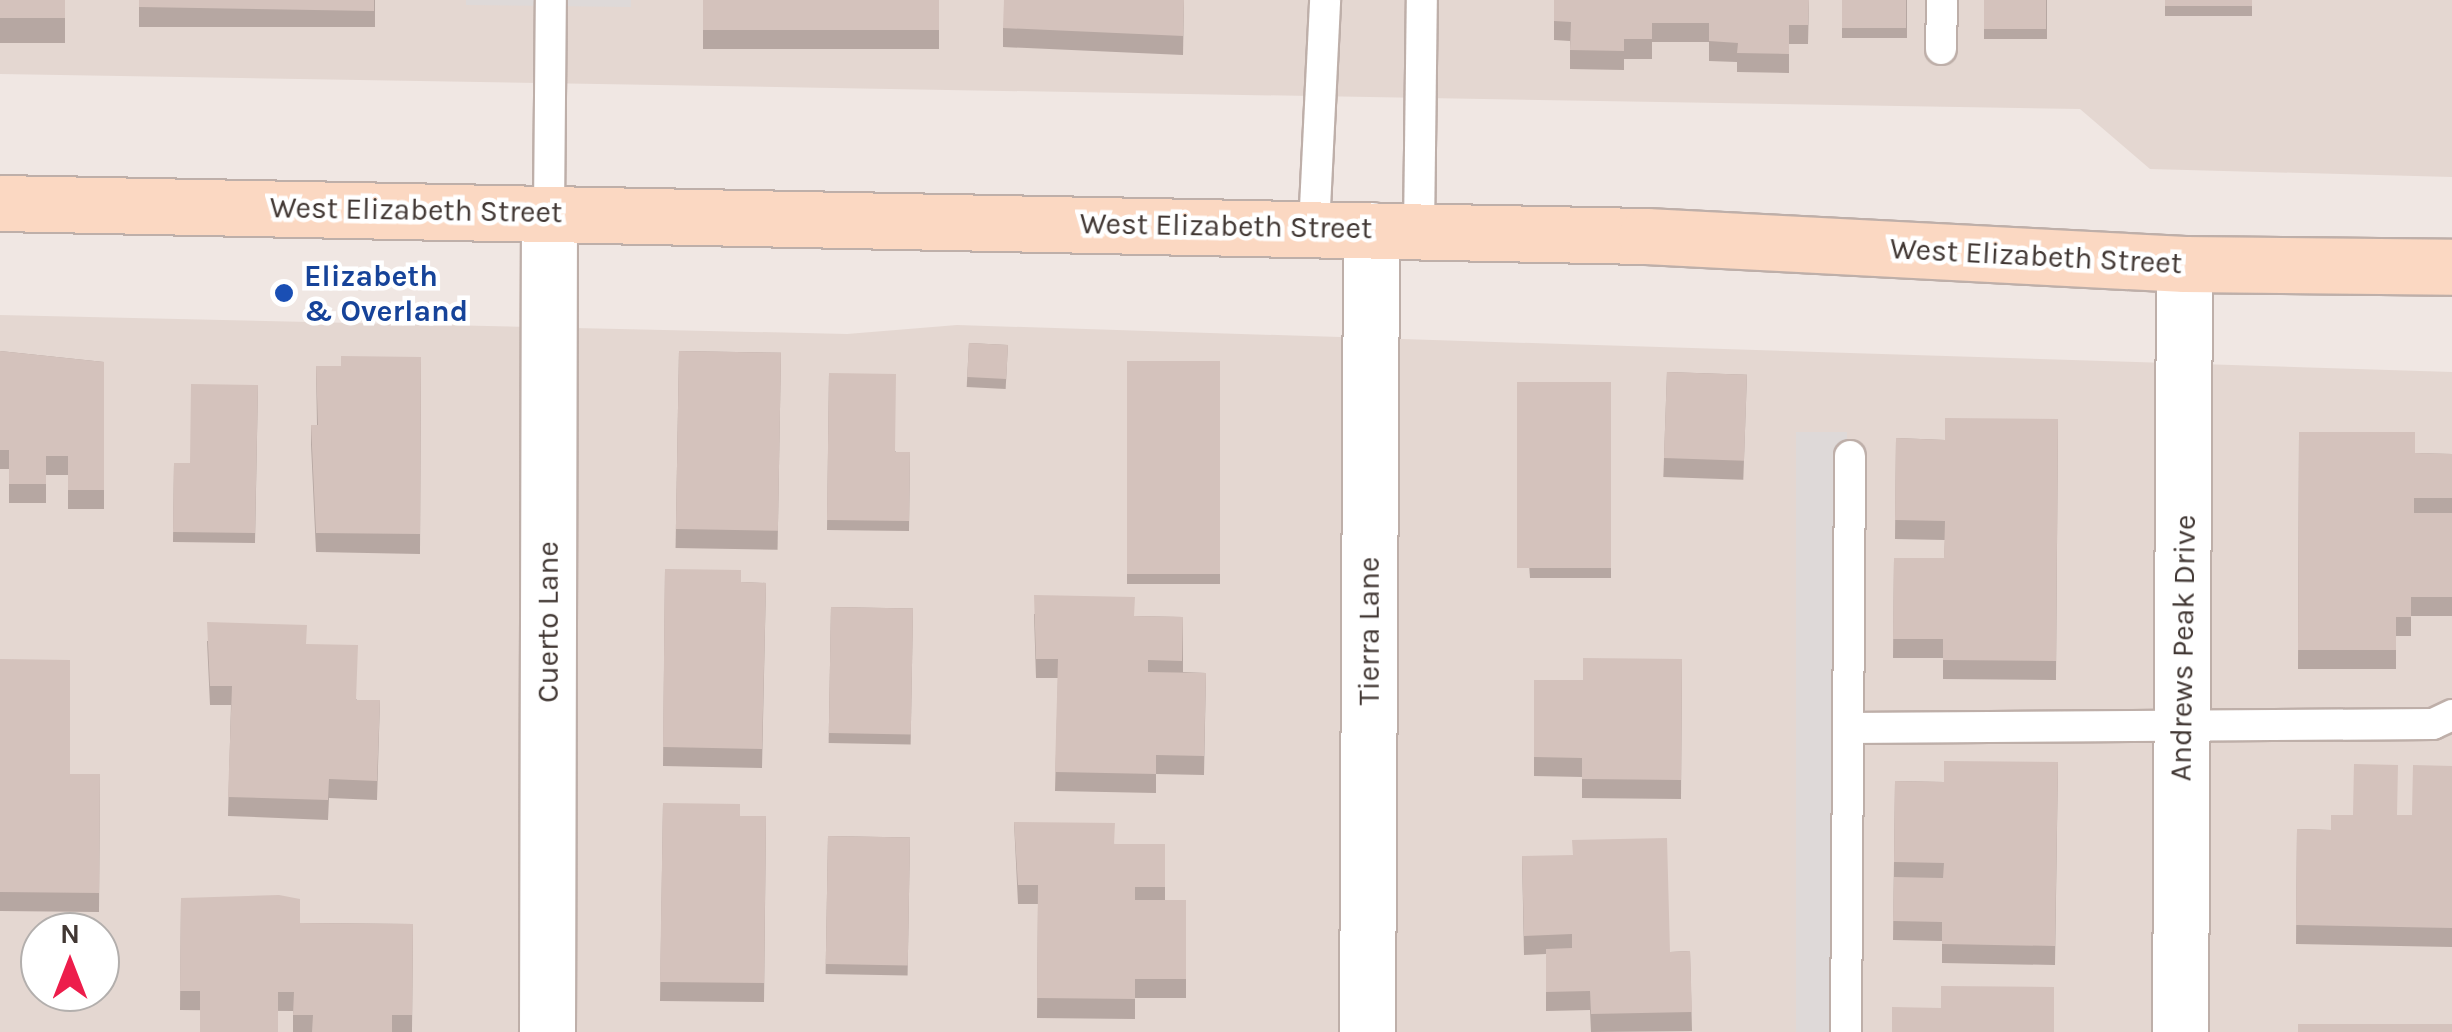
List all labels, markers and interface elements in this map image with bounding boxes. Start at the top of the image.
street label: West Elizabeth Street [269,189,563,231]
street label: West Elizabeth Street [1079,205,1373,247]
street label: West Elizabeth Street [1889,230,2183,282]
place label: Elizabeth & Overland [304,258,468,328]
marker: Elizabeth & Overland [273,282,295,304]
street label: Andrews Peak Drive [2163,514,2203,782]
street label: Cuerto Lane [530,541,566,703]
street label: Tierra Lane [1351,557,1387,705]
north arrow [20,912,120,1012]
text: N [60,917,80,950]

